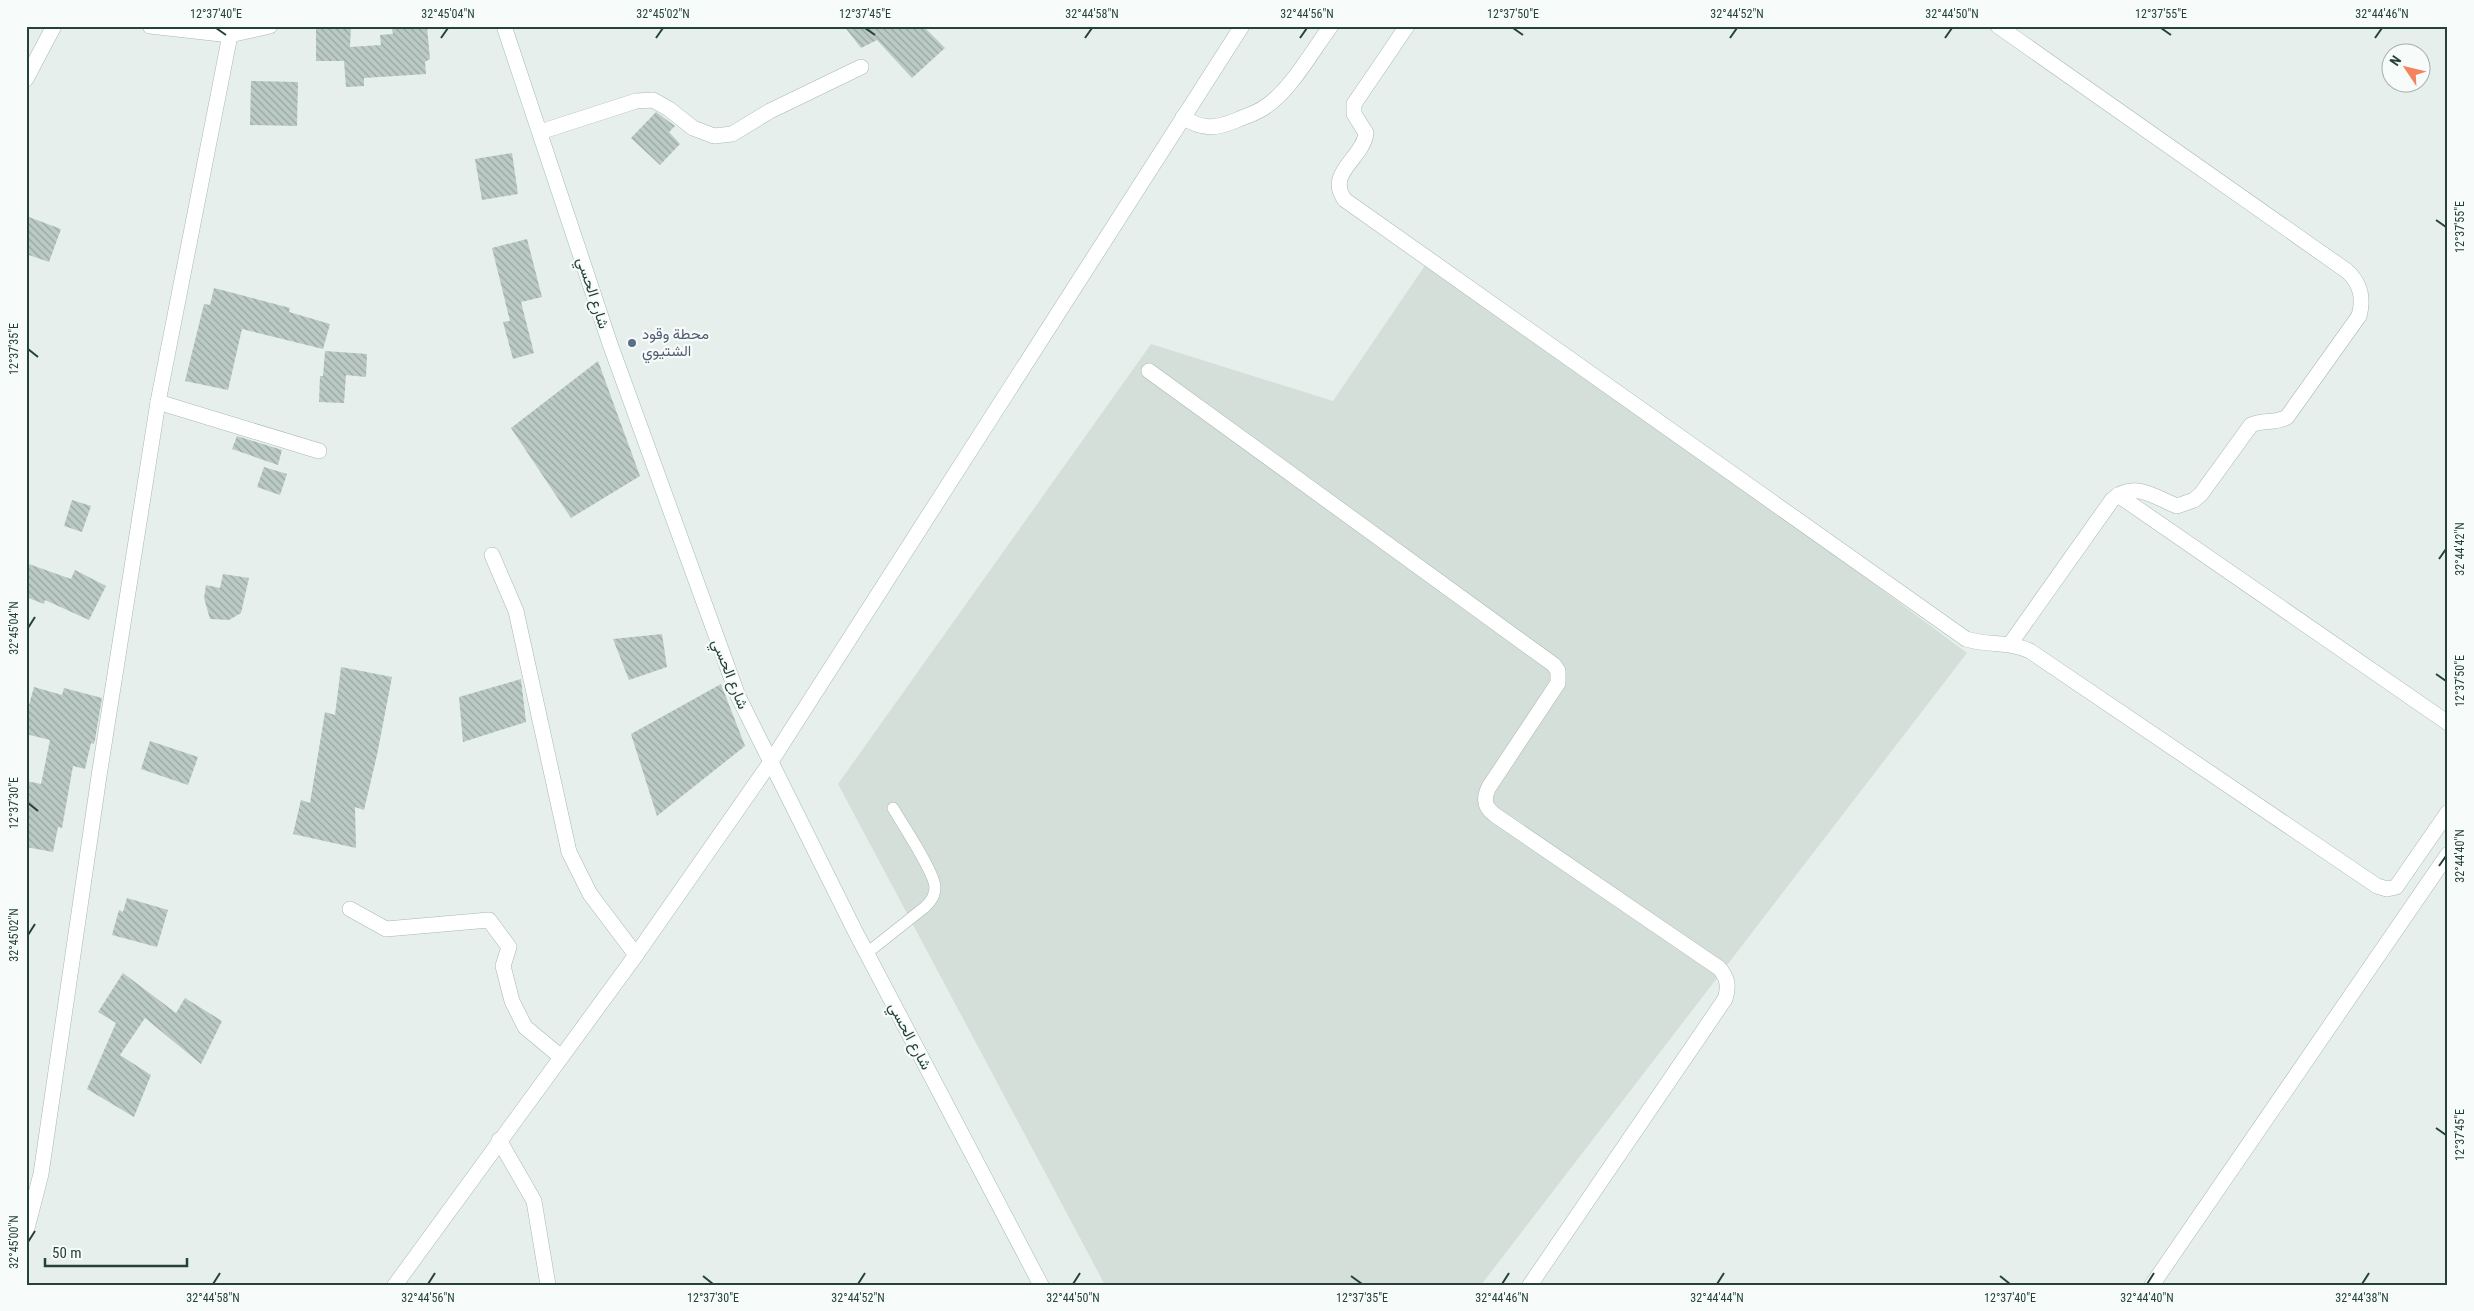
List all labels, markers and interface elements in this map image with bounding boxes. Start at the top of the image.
text: 12°37'40"E [190,7,242,21]
text: 32°45'04"N [421,7,475,21]
text: 32°45'02"N [636,7,690,21]
text: 12°37'45"E [839,7,891,21]
text: 32°44'58"N [1065,7,1119,21]
text: 32°44'56"N [1280,7,1334,21]
text: 12°37'50"E [1487,7,1539,21]
text: 32°44'52"N [1710,7,1764,21]
text: 32°44'50"N [1925,7,1979,21]
text: 12°37'55"E [2135,7,2187,21]
text: 32°44'46"N [2355,7,2409,21]
north arrow [2382,42,2432,92]
text: N [2386,52,2404,69]
text: 12°37'55"E [2453,201,2467,253]
street label: شارع الحسي [569,255,613,332]
text: 12°37'35"E [7,323,21,375]
place label: محطة وقود الشتيوي [642,325,709,364]
marker: محطة وقود الشتيوي [626,337,638,349]
text: 32°44'42"N [2453,522,2467,576]
text: 32°45'04"N [7,601,21,655]
street label: شارع الحسي [704,636,752,713]
text: 12°37'50"E [2453,655,2467,707]
text: 12°37'30"E [7,777,21,829]
text: 32°44'40"N [2453,829,2467,883]
text: 32°45'02"N [7,908,21,962]
street label: شارع الحسي [881,999,935,1075]
text: 12°37'45"E [2453,1109,2467,1161]
text: 32°45'00"N [7,1215,21,1269]
scale bar [45,1236,188,1268]
text: 50 m [52,1244,82,1262]
text: 32°44'58"N [186,1291,240,1305]
text: 32°44'56"N [401,1291,455,1305]
text: 12°37'30"E [687,1291,739,1305]
text: 32°44'52"N [831,1291,885,1305]
text: 32°44'50"N [1046,1291,1100,1305]
text: 12°37'35"E [1336,1291,1388,1305]
text: 32°44'46"N [1475,1291,1529,1305]
text: 32°44'44"N [1690,1291,1744,1305]
text: 12°37'40"E [1984,1291,2036,1305]
text: 32°44'40"N [2120,1291,2174,1305]
text: 32°44'38"N [2335,1291,2389,1305]

